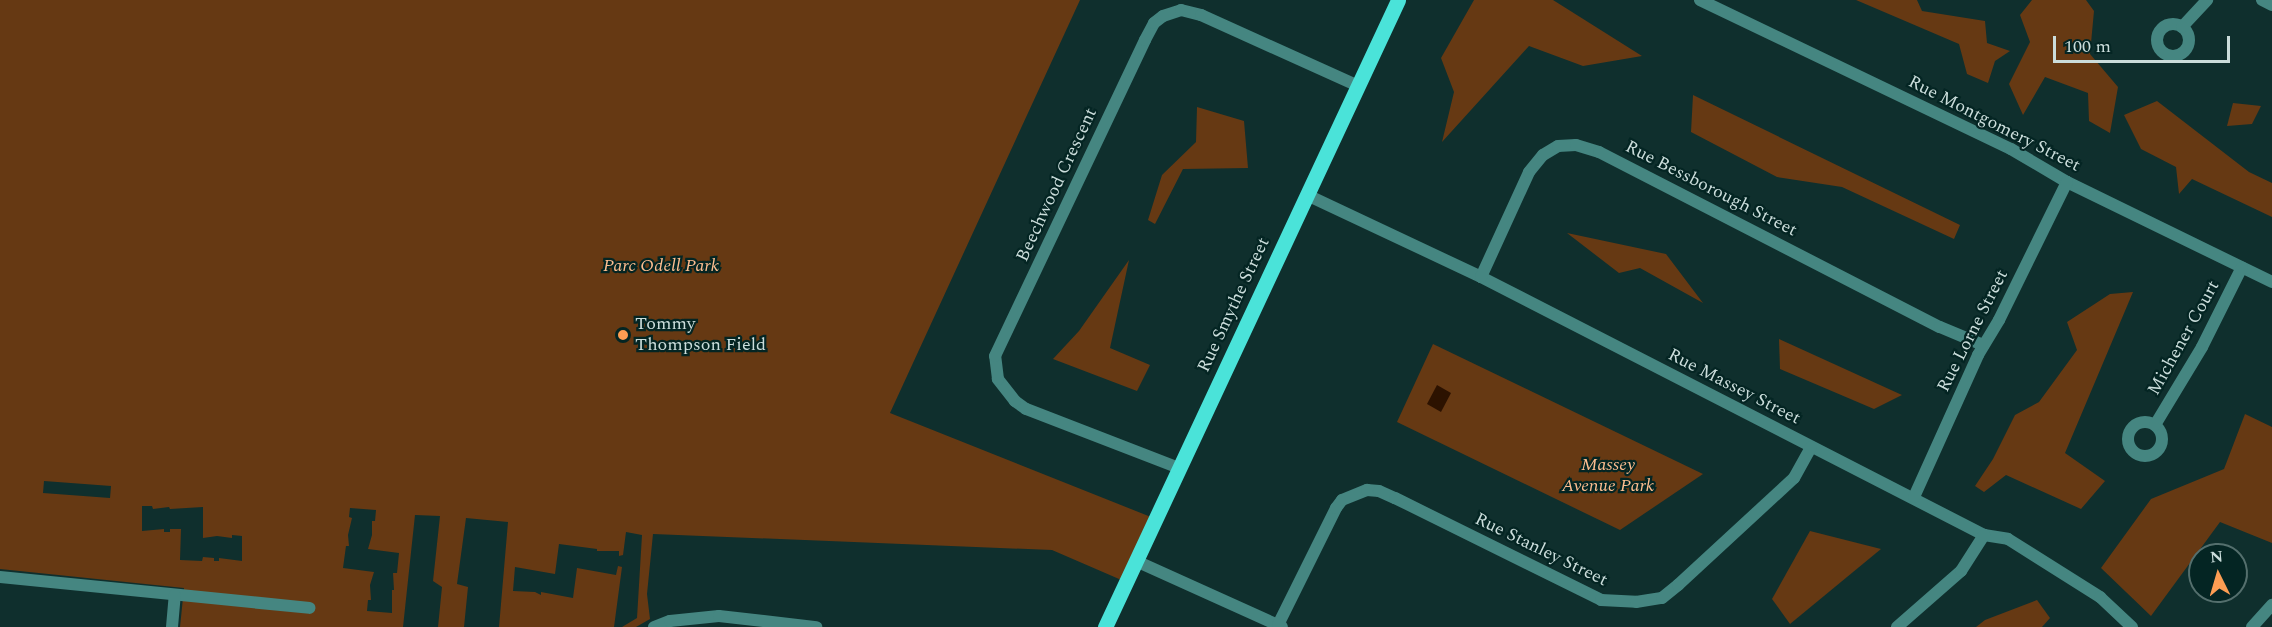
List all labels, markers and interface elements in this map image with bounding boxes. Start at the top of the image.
scale bar [2056,24,2233,62]
text: 100 m [2064,33,2111,60]
street label: Rue Montgomery Street [1904,71,2084,177]
street label: Beechwood Crescent [1012,105,1102,265]
street label: Rue Bessborough Street [1622,136,1800,242]
street label: Rue Smythe Street [1193,234,1275,376]
park label: Parc Odell Park [603,255,719,277]
street label: Rue Lorne Street [1933,266,2013,396]
street label: Michener Court [2144,277,2224,399]
place label: Tommy Thompson Field [635,314,766,356]
marker: Tommy Thompson Field [616,328,630,342]
street label: Rue Massey Street [1664,344,1804,430]
park label: Massey Avenue Park [1562,455,1654,498]
street label: Rue Stanley Street [1471,509,1611,591]
north arrow [2188,543,2248,603]
text: N [2209,545,2224,570]

